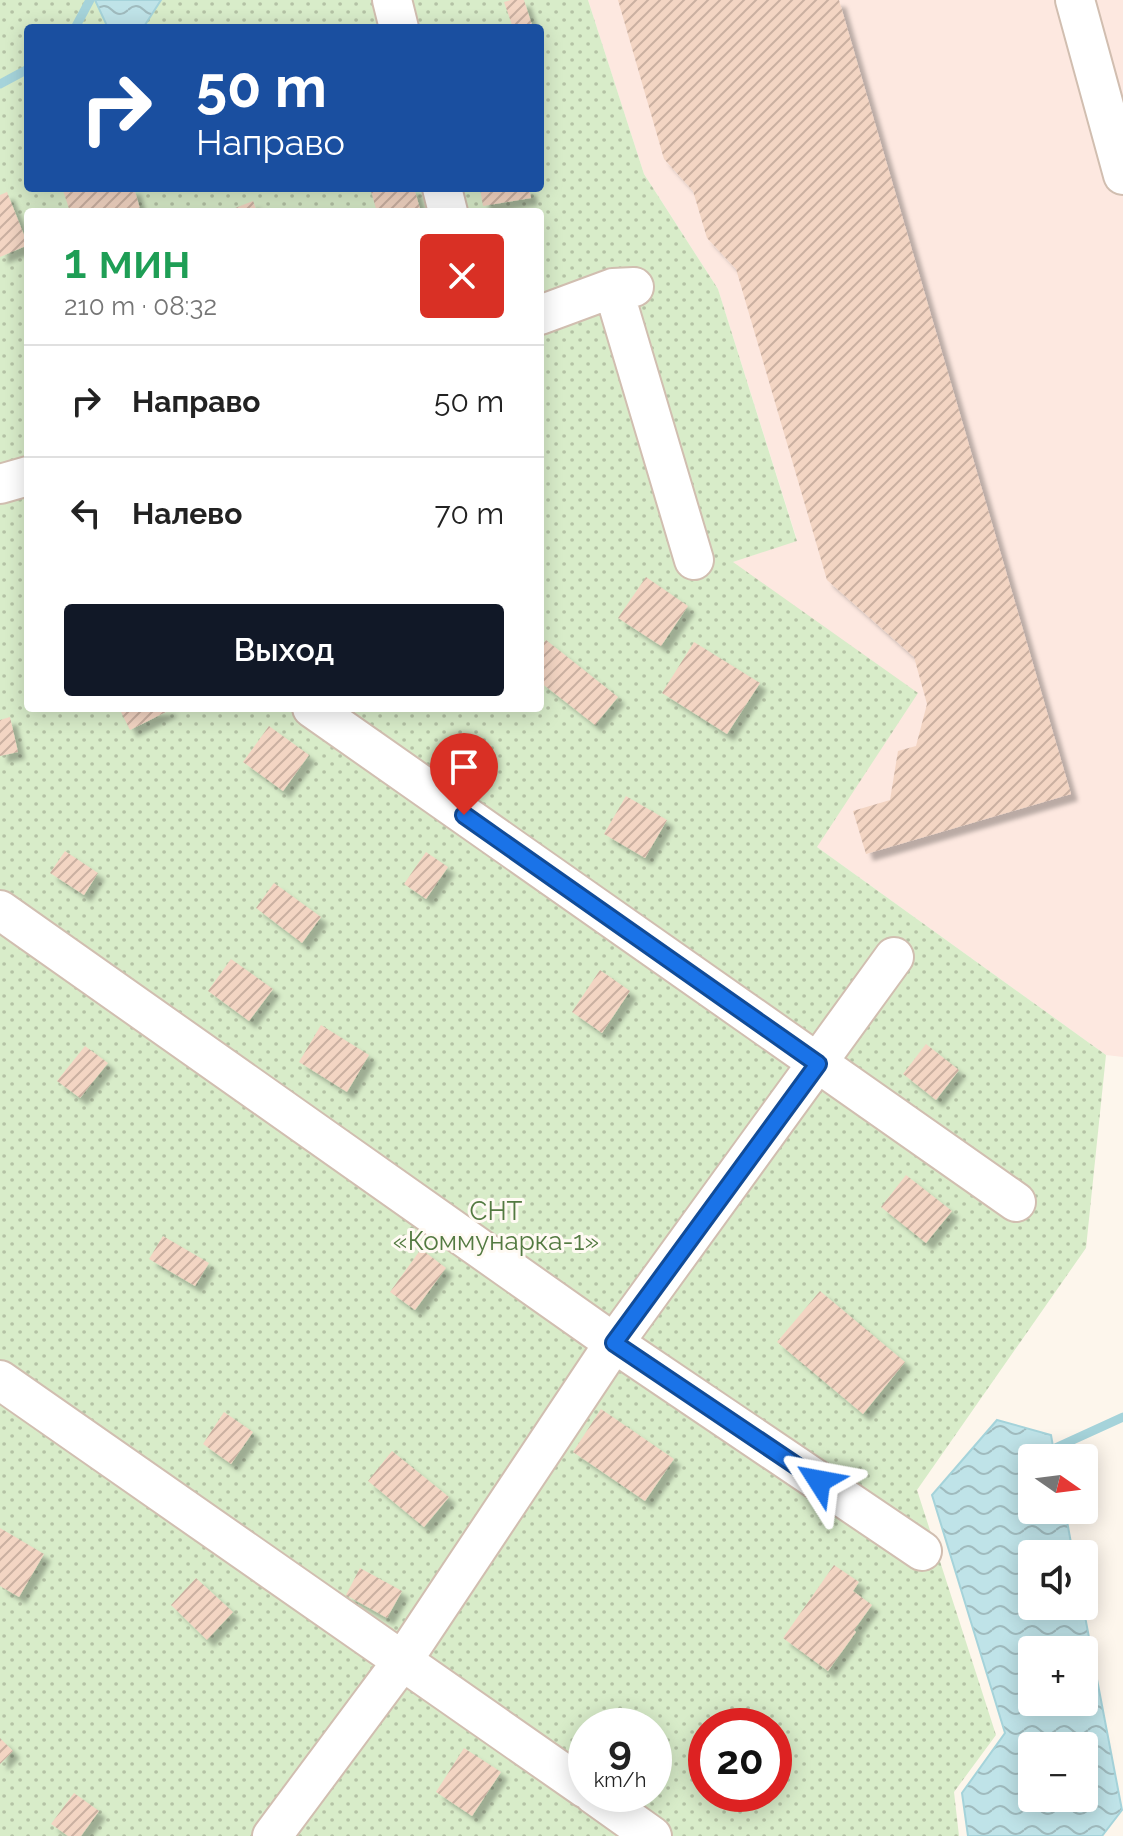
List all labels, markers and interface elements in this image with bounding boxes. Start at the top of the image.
text: 50 m [196,54,327,120]
icon: right [64,56,168,160]
text: Направо [196,121,345,163]
text: 1 мин [64,233,191,289]
button: close [420,234,504,318]
text: 210 m · 08:32 [64,291,217,321]
icon: right [64,379,108,423]
text: Направо [132,384,261,419]
text: 50 m [434,384,504,419]
icon: left [64,491,108,535]
text: Налево [132,496,242,531]
text: 70 m [434,496,504,531]
button: Выход [64,604,504,696]
pin [430,733,498,815]
icon: arrive [442,745,486,789]
park label: СНТ «Коммунарка-1» [393,1196,599,1256]
position arrow [777,1439,861,1523]
north arrow [1018,1444,1098,1524]
map controls [1018,1444,1098,1812]
button: sound [1018,1540,1098,1620]
button: + [1018,1636,1098,1716]
speed limit sign: 20 [688,1708,792,1812]
text: 9 [608,1726,632,1773]
button: − [1018,1732,1098,1812]
text: km/h [594,1768,646,1792]

